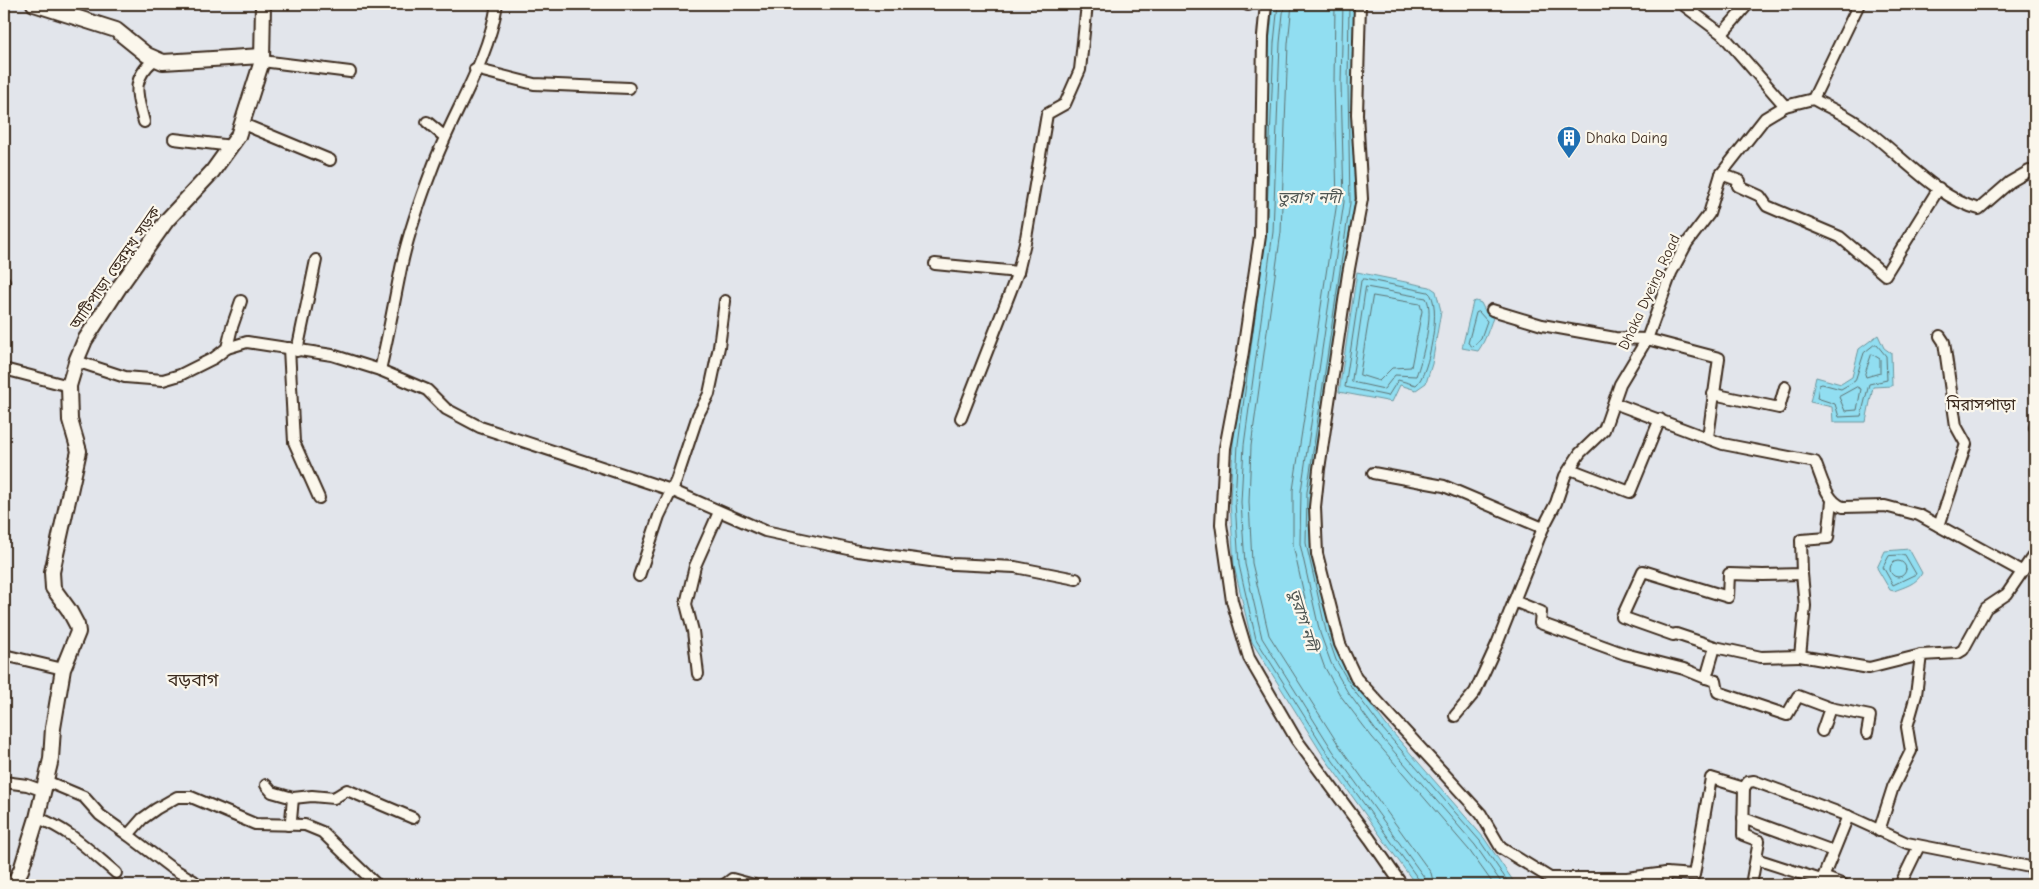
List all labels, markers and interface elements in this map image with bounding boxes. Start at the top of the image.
building icon: Dhaka Daing [1556,125,1582,159]
place label: Dhaka Daing [1586,129,1668,147]
water label: তুরাগ নদী [1277,188,1343,207]
street label: আটিপাড়া তেরমুখ সড়ক [65,203,165,333]
street label: Dhaka Dyeing Road [1614,231,1684,353]
district label: মিরাসপাড়া [1945,395,2016,414]
water label: তুরাগ নদী [1285,587,1323,656]
district label: বড়বাগ [167,670,219,691]

